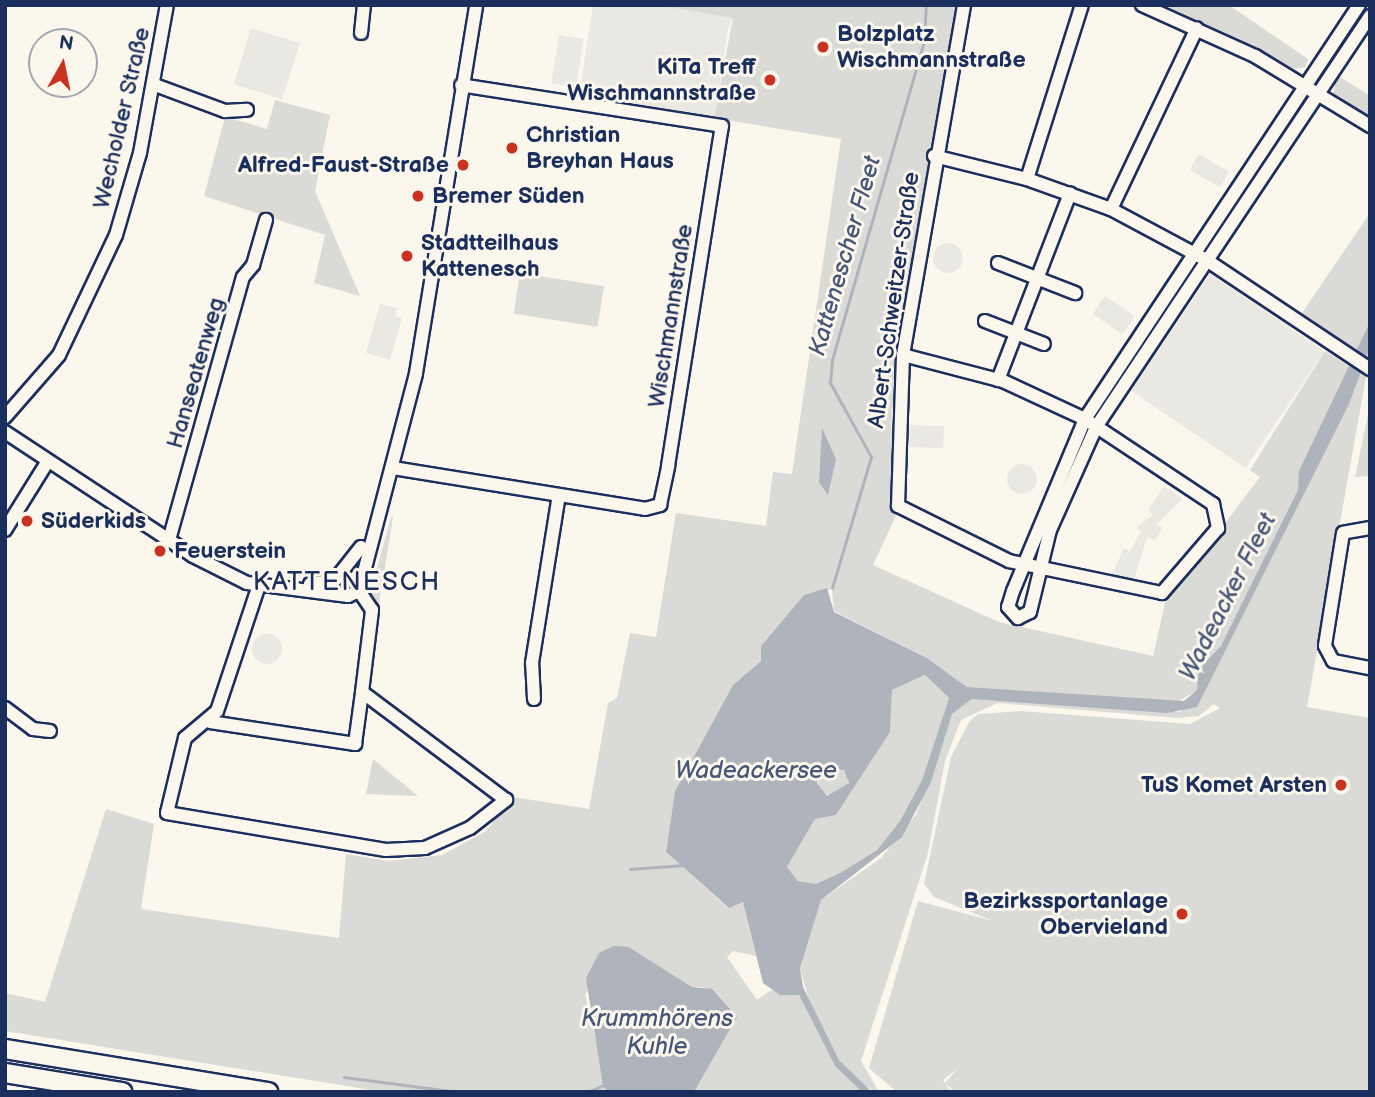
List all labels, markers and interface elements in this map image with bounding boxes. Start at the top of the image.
place label: Bolzplatz Wischmannstraße [837,20,1026,74]
street label: Wecholder Straße [88,24,156,212]
north arrow [28,28,98,98]
text: N [57,31,75,56]
marker: Bolzplatz Wischmannstraße [815,39,831,55]
place label: KiTa Treff Wischmannstraße [567,53,756,107]
marker: KiTa Treff Wischmannstraße [762,72,778,88]
place label: Christian Breyhan Haus [526,121,674,175]
marker: Christian Breyhan Haus [504,140,520,156]
place label: Alfred-Faust-Straße [238,151,449,179]
water label: Kattenescher Fleet [803,153,887,359]
marker: Alfred-Faust-Straße [455,157,471,173]
street label: Albert-Schweitzer-Straße [862,170,926,430]
place label: Bremer Süden [432,182,585,210]
marker: Bremer Süden [410,188,426,204]
street label: Wischmannstraße [643,222,699,410]
place label: Stadtteilhaus Kattenesch [421,229,559,283]
marker: Stadtteilhaus Kattenesch [399,248,415,264]
street label: Hanseatenweg [161,294,231,452]
place label: Süderkids [41,507,146,535]
water label: Wadeacker Fleet [1173,509,1283,685]
marker: Süderkids [19,513,35,529]
place label: Feuerstein [174,537,286,565]
marker: Feuerstein [152,543,168,559]
district label: KATTENESCH [254,567,440,599]
water label: Wadeackersee [675,757,837,785]
place label: TuS Komet Arsten [1141,771,1327,799]
marker: TuS Komet Arsten [1333,777,1349,793]
place label: Bezirkssportanlage Obervieland [963,887,1168,941]
marker: Bezirkssportanlage Obervieland [1174,906,1190,922]
water label: Krummhörens Kuhle [581,1005,733,1061]

